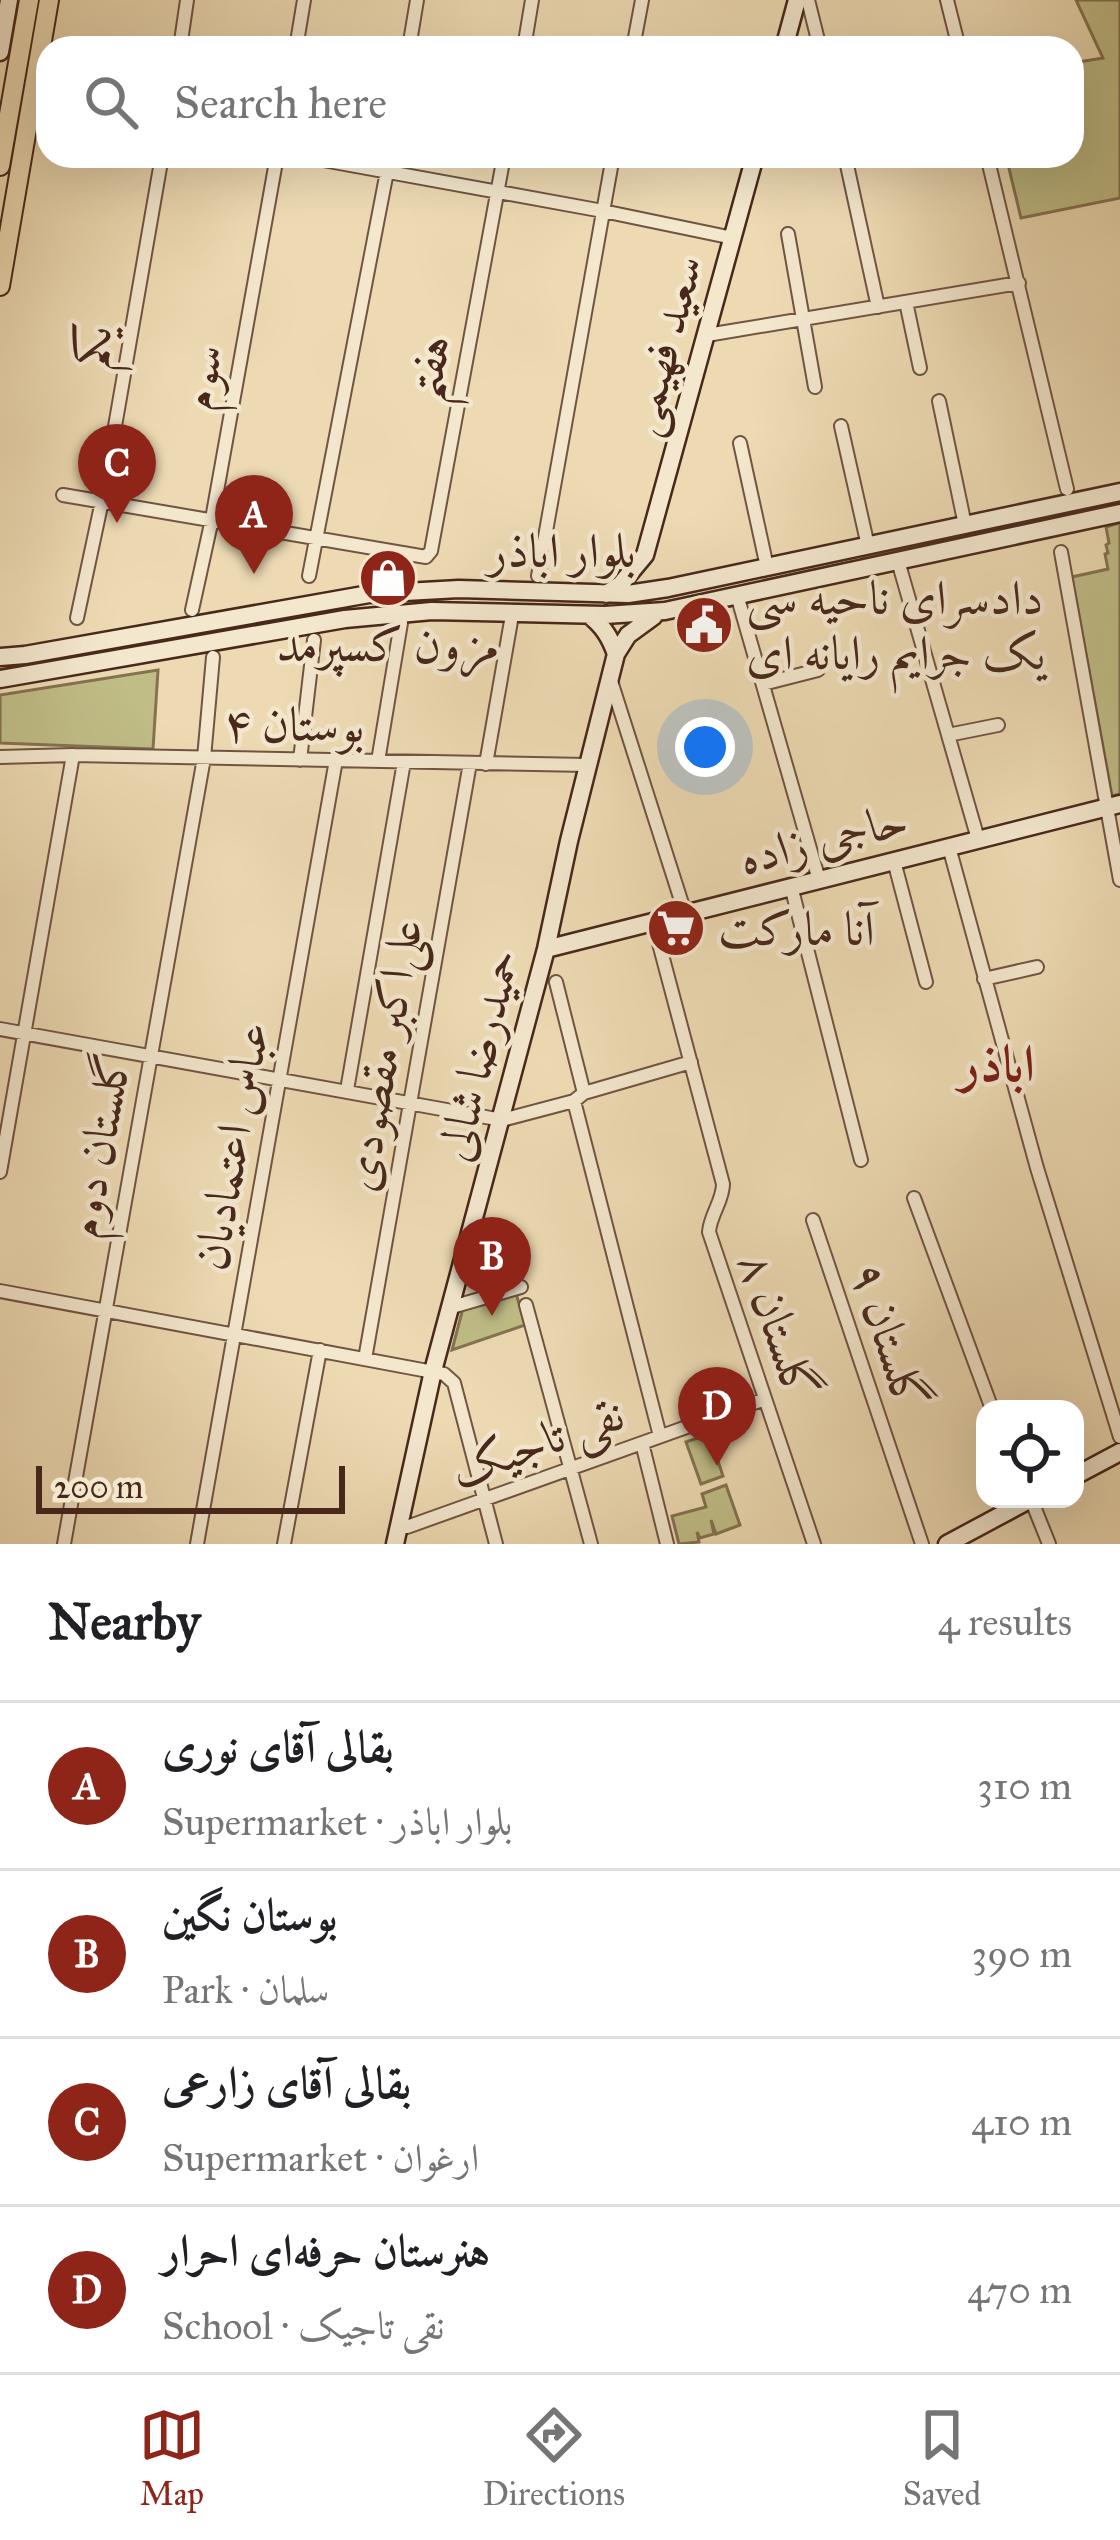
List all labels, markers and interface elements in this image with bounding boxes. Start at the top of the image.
search box [36,36,1084,168]
icon: search [78,69,144,135]
text: Search here [174,75,387,130]
street label: سعید فهیمی [611,248,719,443]
street label: یکم [59,317,140,375]
street label: هفتم [393,330,481,410]
street label: سوم [166,340,248,416]
pin: C [78,424,156,523]
pin: A [215,475,293,574]
street label: بلوار اباذر [484,521,636,580]
shop icon: مزون کسپرمد [357,547,419,609]
place label: دادسرای ناحیه سی یک جرایم رایانه ای [746,568,1048,694]
public building icon: دادسرای ناحیه سی یک جرایم رایانه ای [673,594,735,656]
place label: مزون کسپرمد [277,615,499,678]
street label: بوستان ۴ [223,693,365,756]
your location [675,717,735,777]
street label: حاجی زاده [733,789,913,887]
supermarket icon: آنا مارکت [645,897,707,959]
place label: آنا مارکت [718,899,879,958]
street label: علی‌اکبر مقصودی [329,914,441,1197]
street label: حمیدرضا شالی [423,943,533,1167]
street label: عباس اعتمادیان [180,1017,282,1275]
district label: اباذر [954,1033,1035,1095]
street label: گلستان دوم [53,1047,155,1245]
pin: B [453,1217,531,1316]
street label: گلستان ٨ [726,1244,832,1408]
street label: گلستان ۹ [838,1254,942,1418]
pin: D [678,1367,756,1466]
street label: نقی تاجیک [442,1383,634,1506]
map controls [976,1400,1084,1508]
button: locate [976,1400,1084,1508]
scale bar [36,1460,345,1513]
text: 200 m [54,1467,144,1507]
text: Nearby [48,1591,200,1653]
text: 4 results [938,1598,1072,1646]
text: بقالی آقای نوری [162,1719,394,1774]
text: A [74,1762,100,1810]
text: 310 m [977,1762,1072,1810]
text: Supermarket · بلوار اباذر [162,1798,512,1846]
text: بوستان نگین [162,1887,338,1942]
text: B [74,1930,100,1978]
text: 390 m [972,1930,1072,1978]
text: Park · سلمان [162,1966,330,2014]
text: بقالی آقای زارعی [162,2055,411,2110]
text: C [74,2098,100,2146]
text: 410 m [971,2098,1072,2146]
text: Supermarket · ارغوان [162,2134,479,2182]
text: هنرستان حرفه‌ای احرار [162,2223,490,2278]
text: D [72,2266,102,2314]
text: 470 m [967,2266,1072,2314]
text: School · نقی تاجیک [162,2302,445,2350]
tab: Map [139,2402,205,2514]
tab: Directions [483,2402,625,2514]
tab: Saved [903,2402,981,2514]

